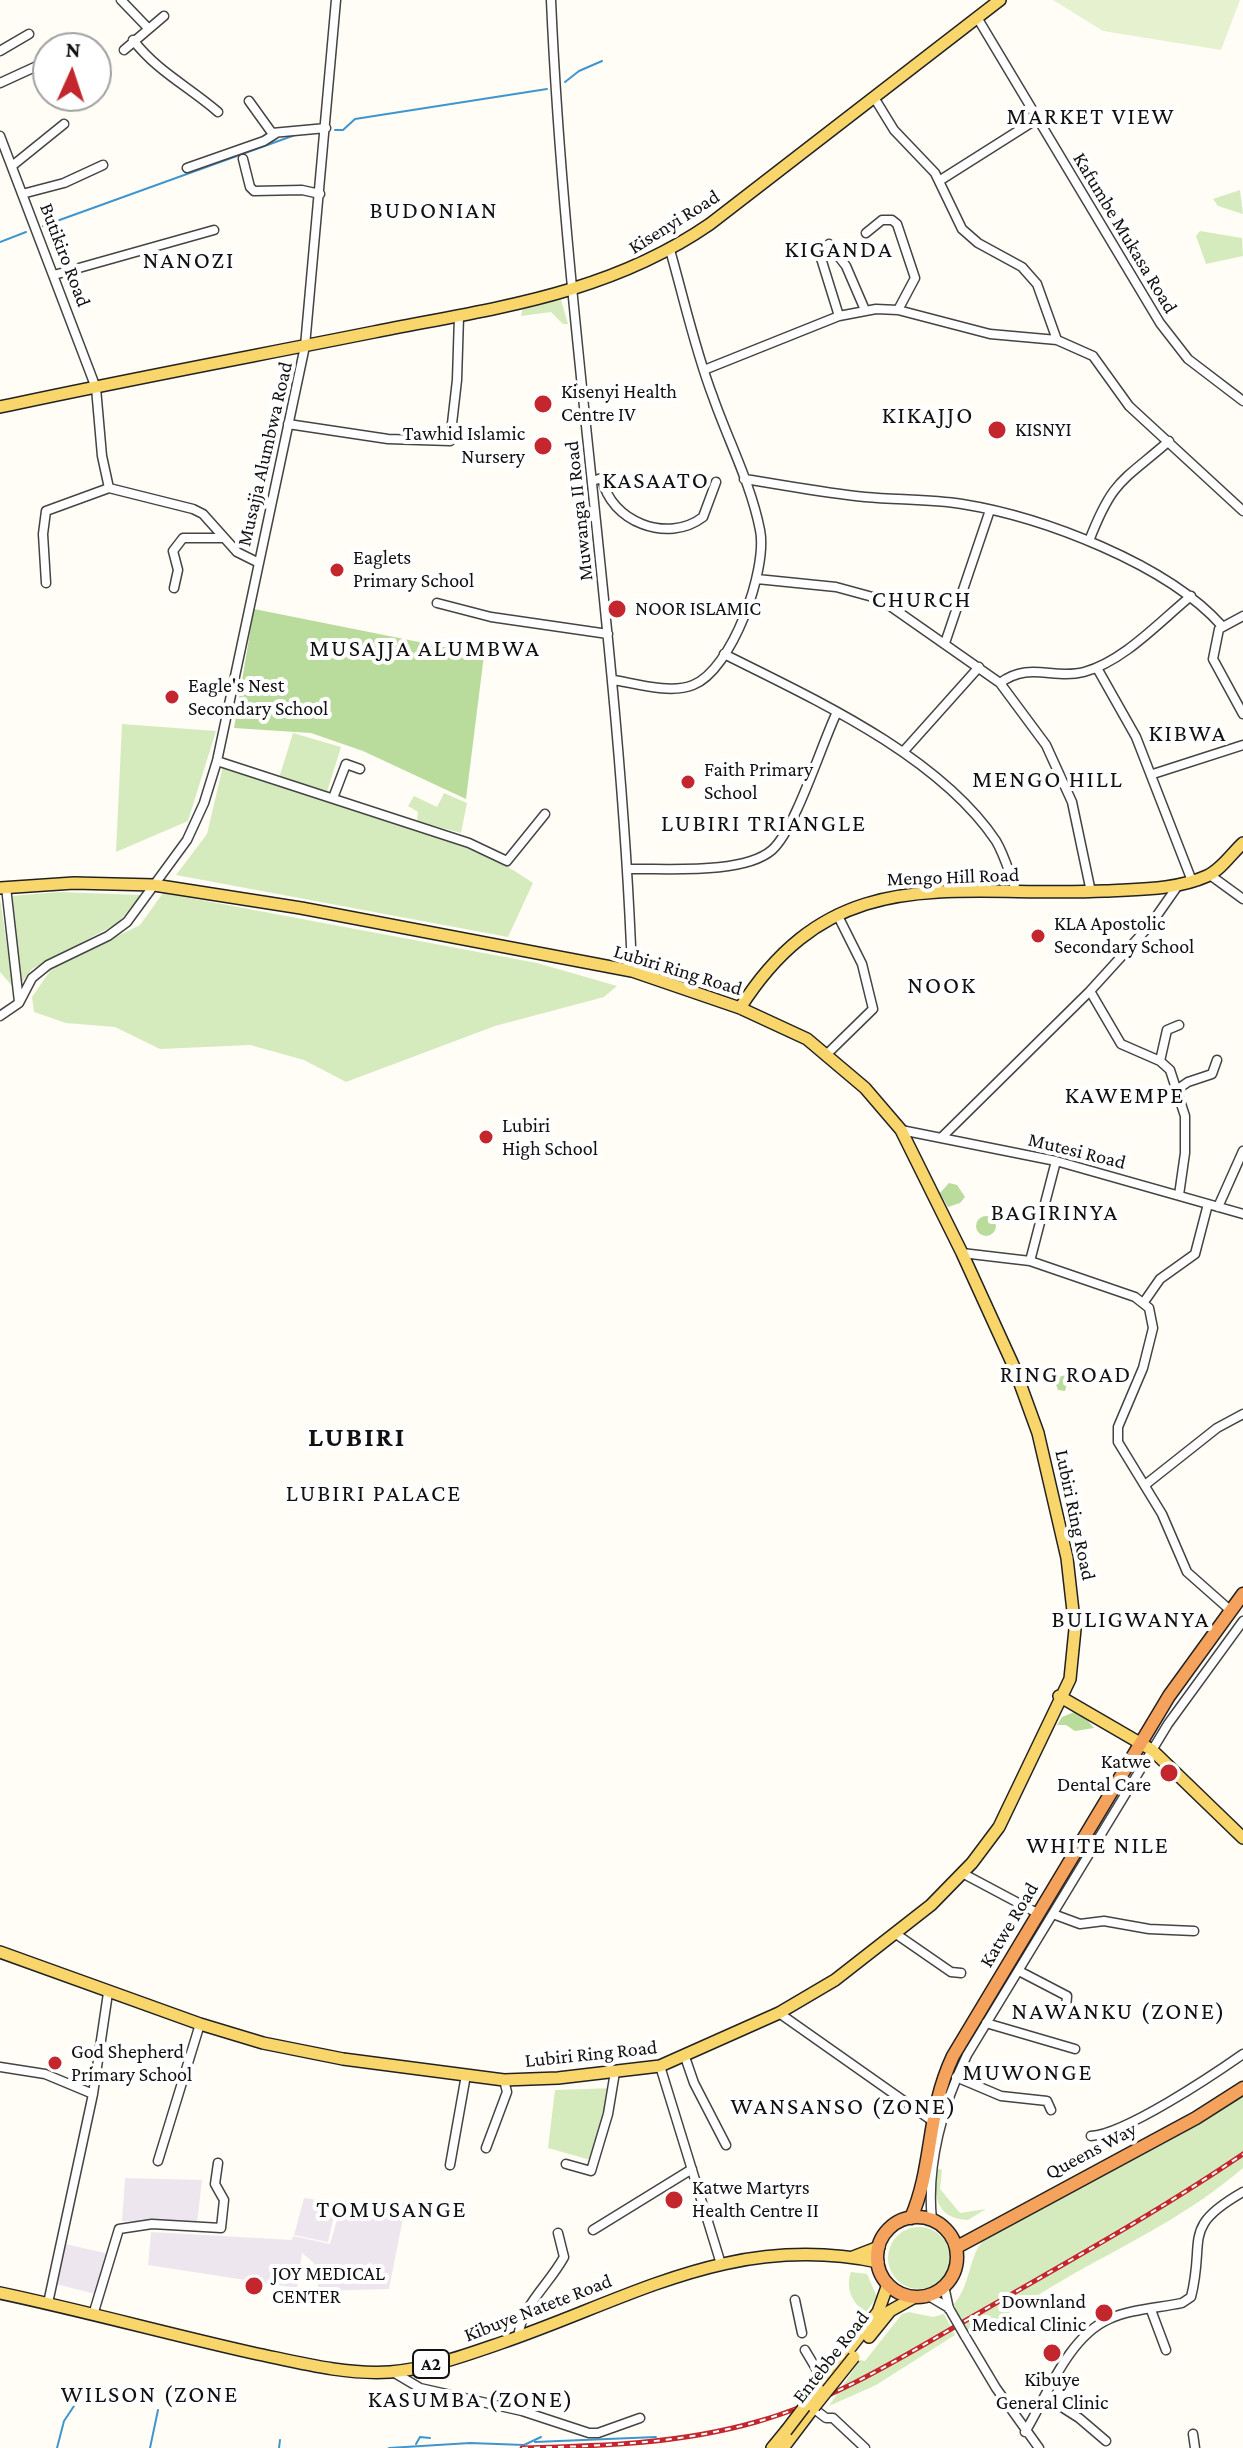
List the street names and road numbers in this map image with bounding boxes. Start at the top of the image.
street label: Kafumbe Mukasa Road [1068,148,1182,318]
street label: Kisenyi Road [624,185,724,259]
street label: Butikiro Road [34,200,96,310]
street label: Musajja Alumbwa Road [232,359,298,549]
street label: Muwanga II Road [560,440,598,582]
street label: Mengo Hill Road [886,863,1020,891]
street label: Lubiri Ring Road [611,939,745,1001]
street label: Mutesi Road [1026,1127,1128,1175]
street label: Lubiri Ring Road [1049,1447,1101,1583]
street label: Katwe Road [974,1878,1044,1972]
street label: Lubiri Ring Road [524,2035,658,2073]
street label: Queens Way [1041,2117,1141,2185]
street label: Kibuye Natete Road [461,2269,615,2347]
street label: Entebbe Road [788,2306,874,2408]
road number: A2 [413,2350,449,2378]

